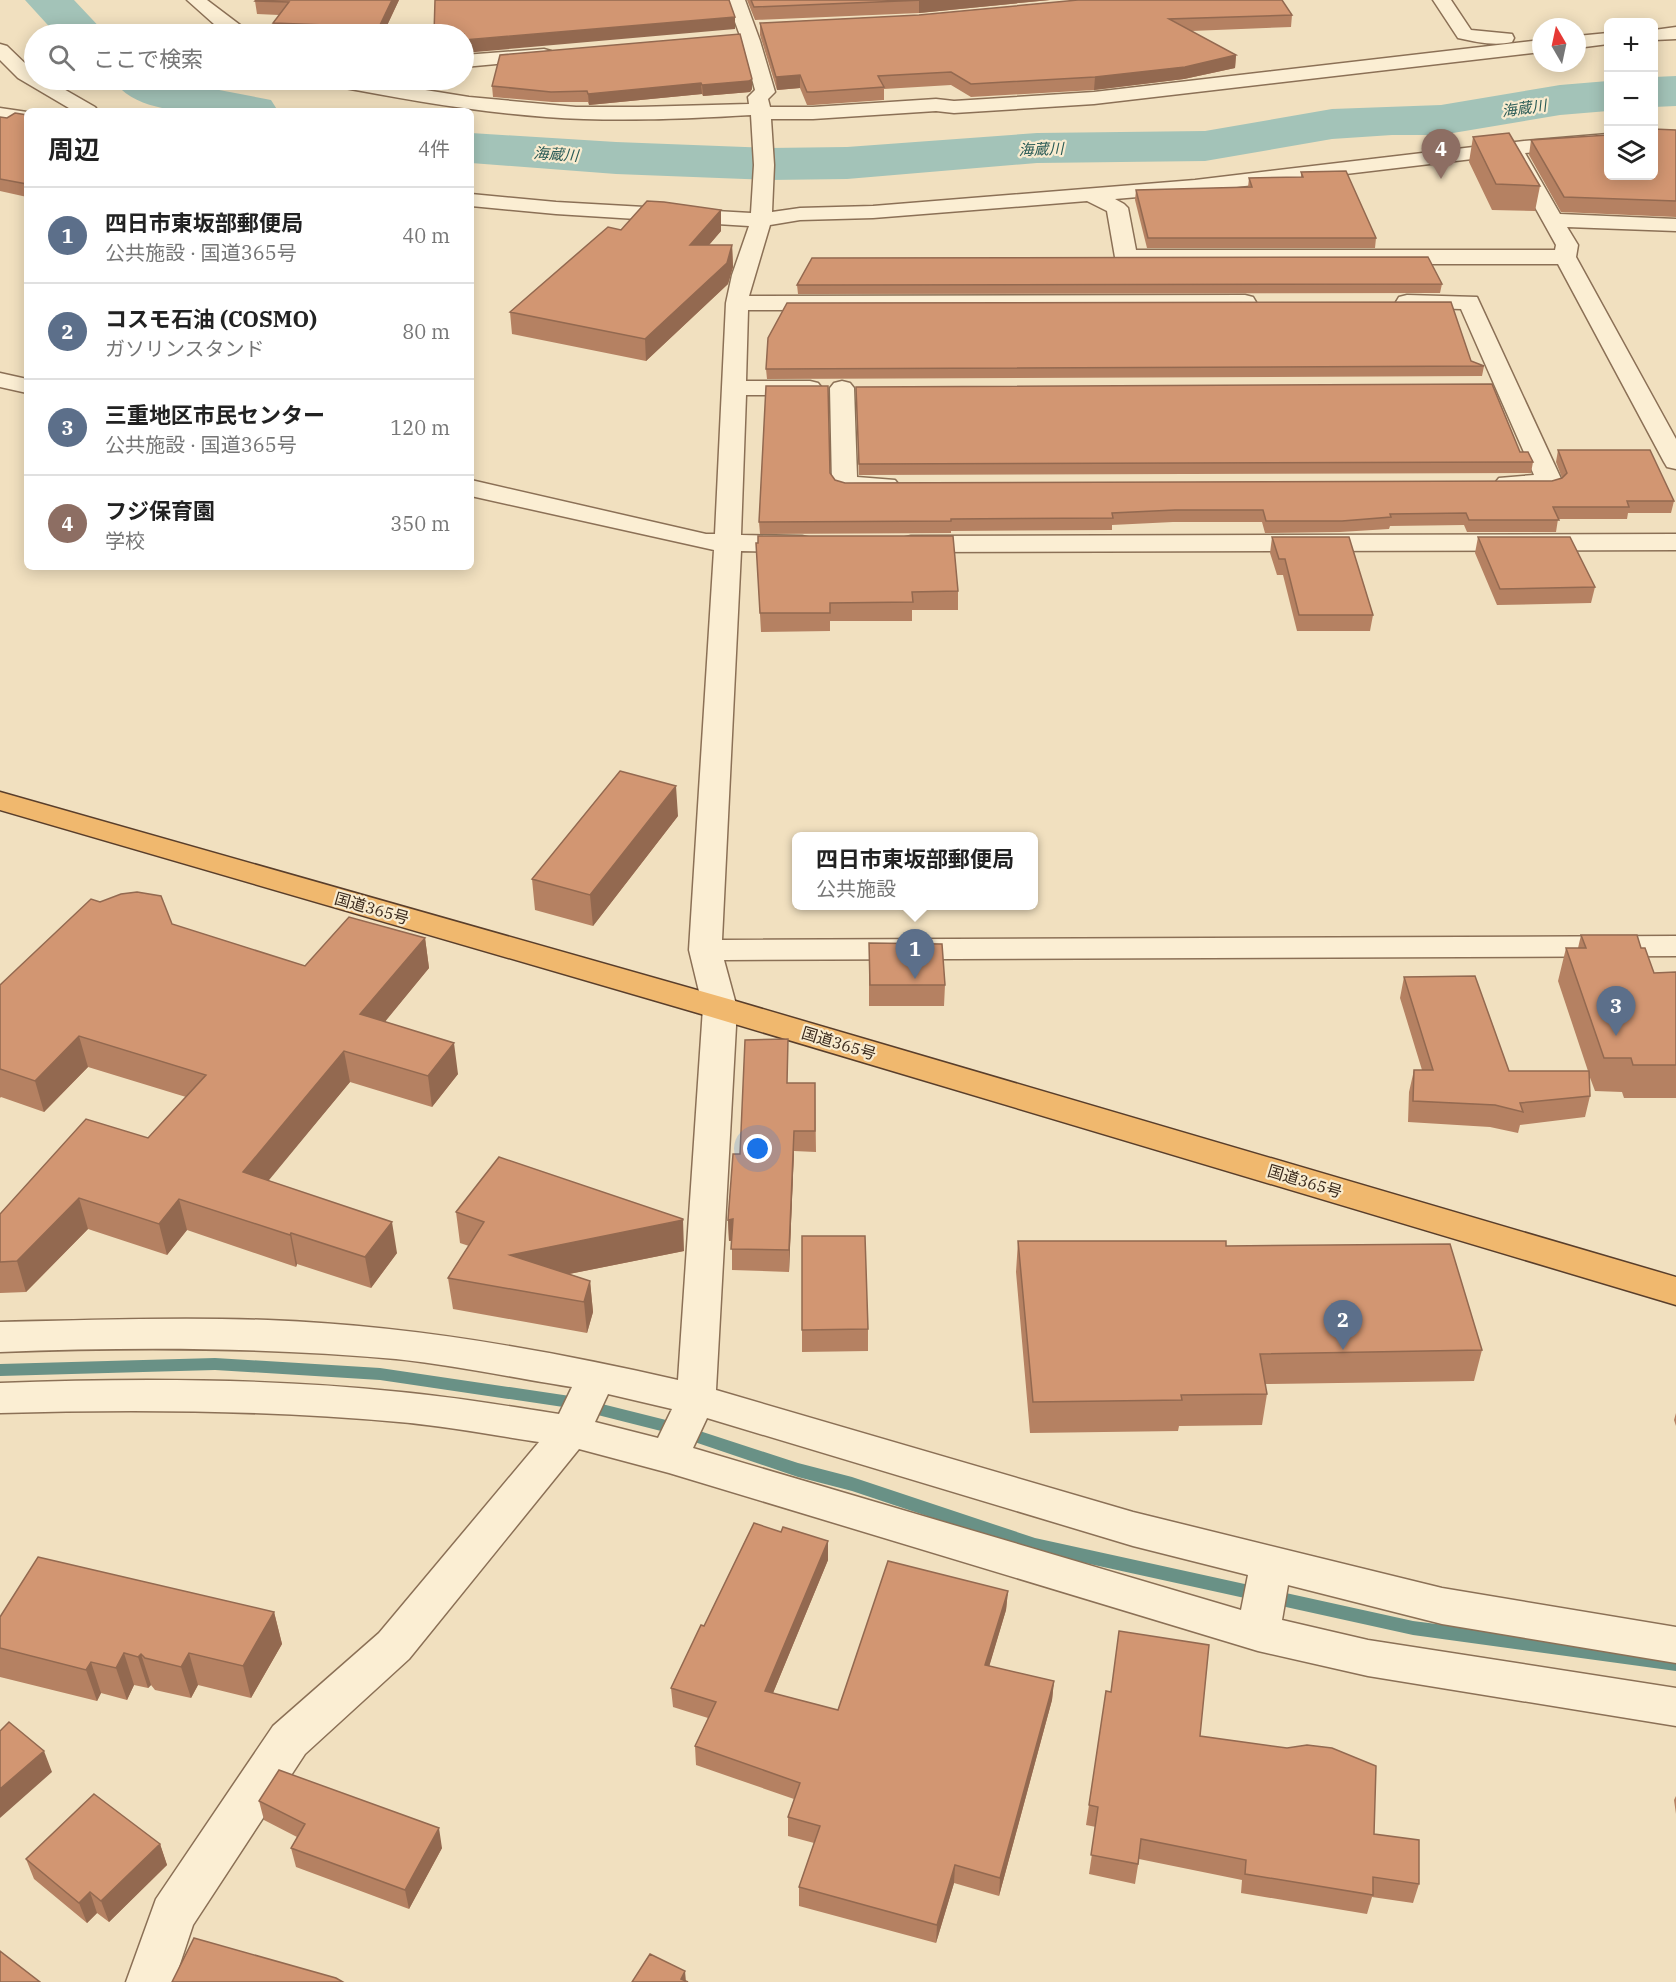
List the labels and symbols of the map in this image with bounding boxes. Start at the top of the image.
north arrow [1532,18,1586,72]
water label: 海蔵川 [1500,95,1550,121]
pin: 4 [1422,130,1460,179]
water label: 海蔵川 [1018,139,1066,159]
water label: 海蔵川 [533,143,581,165]
street label: 国道365号 [332,888,412,928]
pin: 1 [896,930,934,979]
pin: 3 [1596,986,1636,1036]
street label: 国道365号 [799,1022,879,1064]
your location [743,1134,772,1163]
street label: 国道365号 [1265,1160,1345,1202]
pin: 2 [1324,1300,1362,1350]

